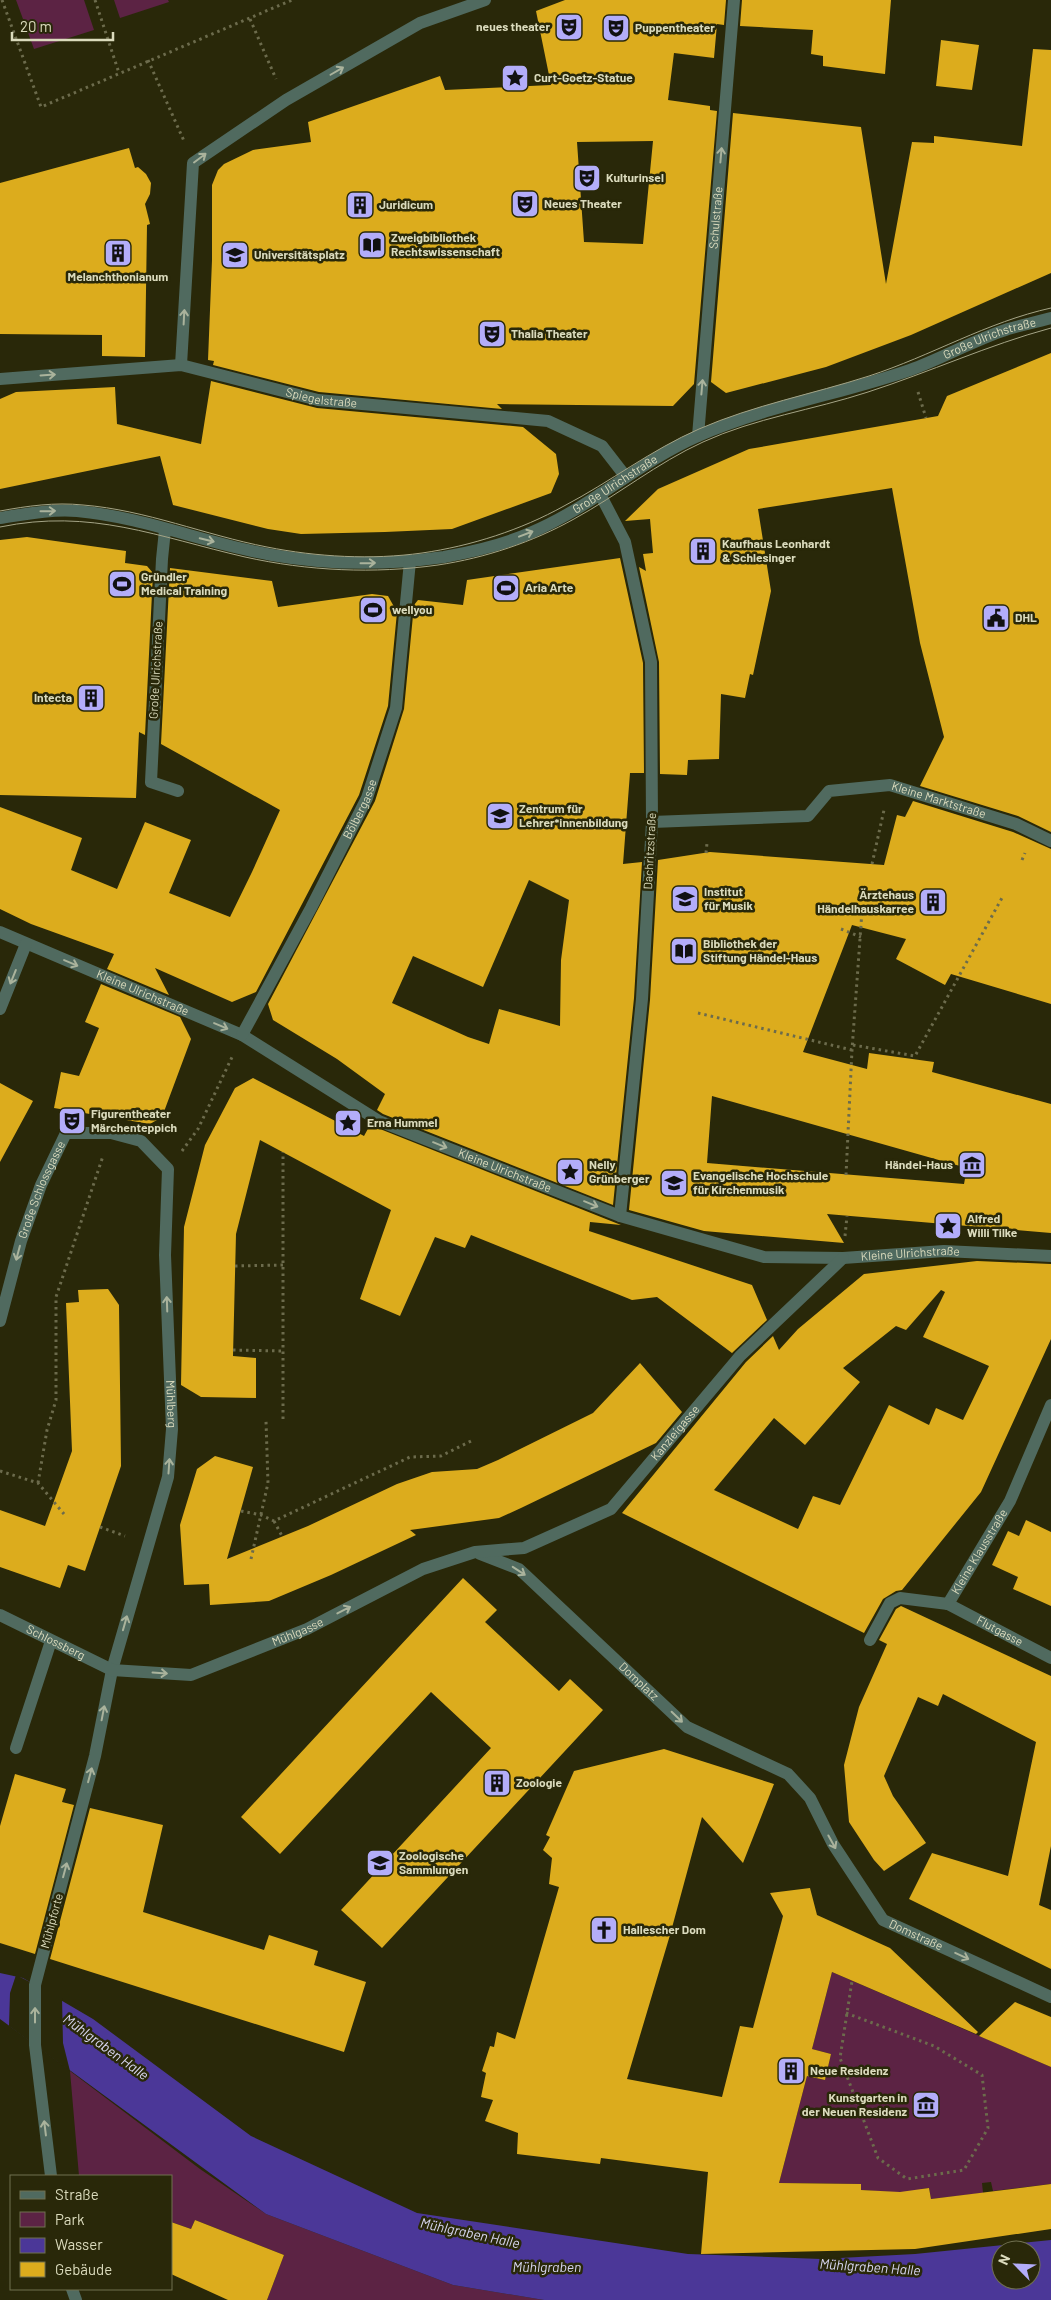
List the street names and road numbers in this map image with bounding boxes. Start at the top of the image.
street label: Schulstraße [705,186,725,249]
street label: Große Ulrichstraße [941,314,1037,361]
street label: Spiegelstraße [284,384,358,410]
street label: Große Ulrichstraße [570,451,660,516]
street label: Große Ulrichstraße [145,621,165,719]
street label: Bölbergasse [339,777,379,841]
street label: Kleine Marktstraße [890,778,988,820]
street label: Dachritzstraße [640,812,658,890]
street label: Kleine Ulrichstraße [95,966,191,1018]
street label: Große Schlossgasse [14,1138,67,1240]
street label: Kleine Ulrichstraße [456,1145,554,1194]
street label: Kleine Ulrichstraße [860,1243,960,1263]
street label: Mühlberg [164,1380,180,1428]
street label: Kanzleigasse [647,1402,702,1463]
street label: Kleine Klausstraße [948,1506,1010,1596]
street label: Flutgasse [974,1612,1026,1648]
street label: Mühlgasse [270,1614,325,1648]
street label: Schlossberg [24,1621,88,1662]
street label: Domplatz [617,1659,662,1703]
street label: Mühlpforte [37,1892,65,1950]
street label: Domstraße [887,1916,945,1953]

